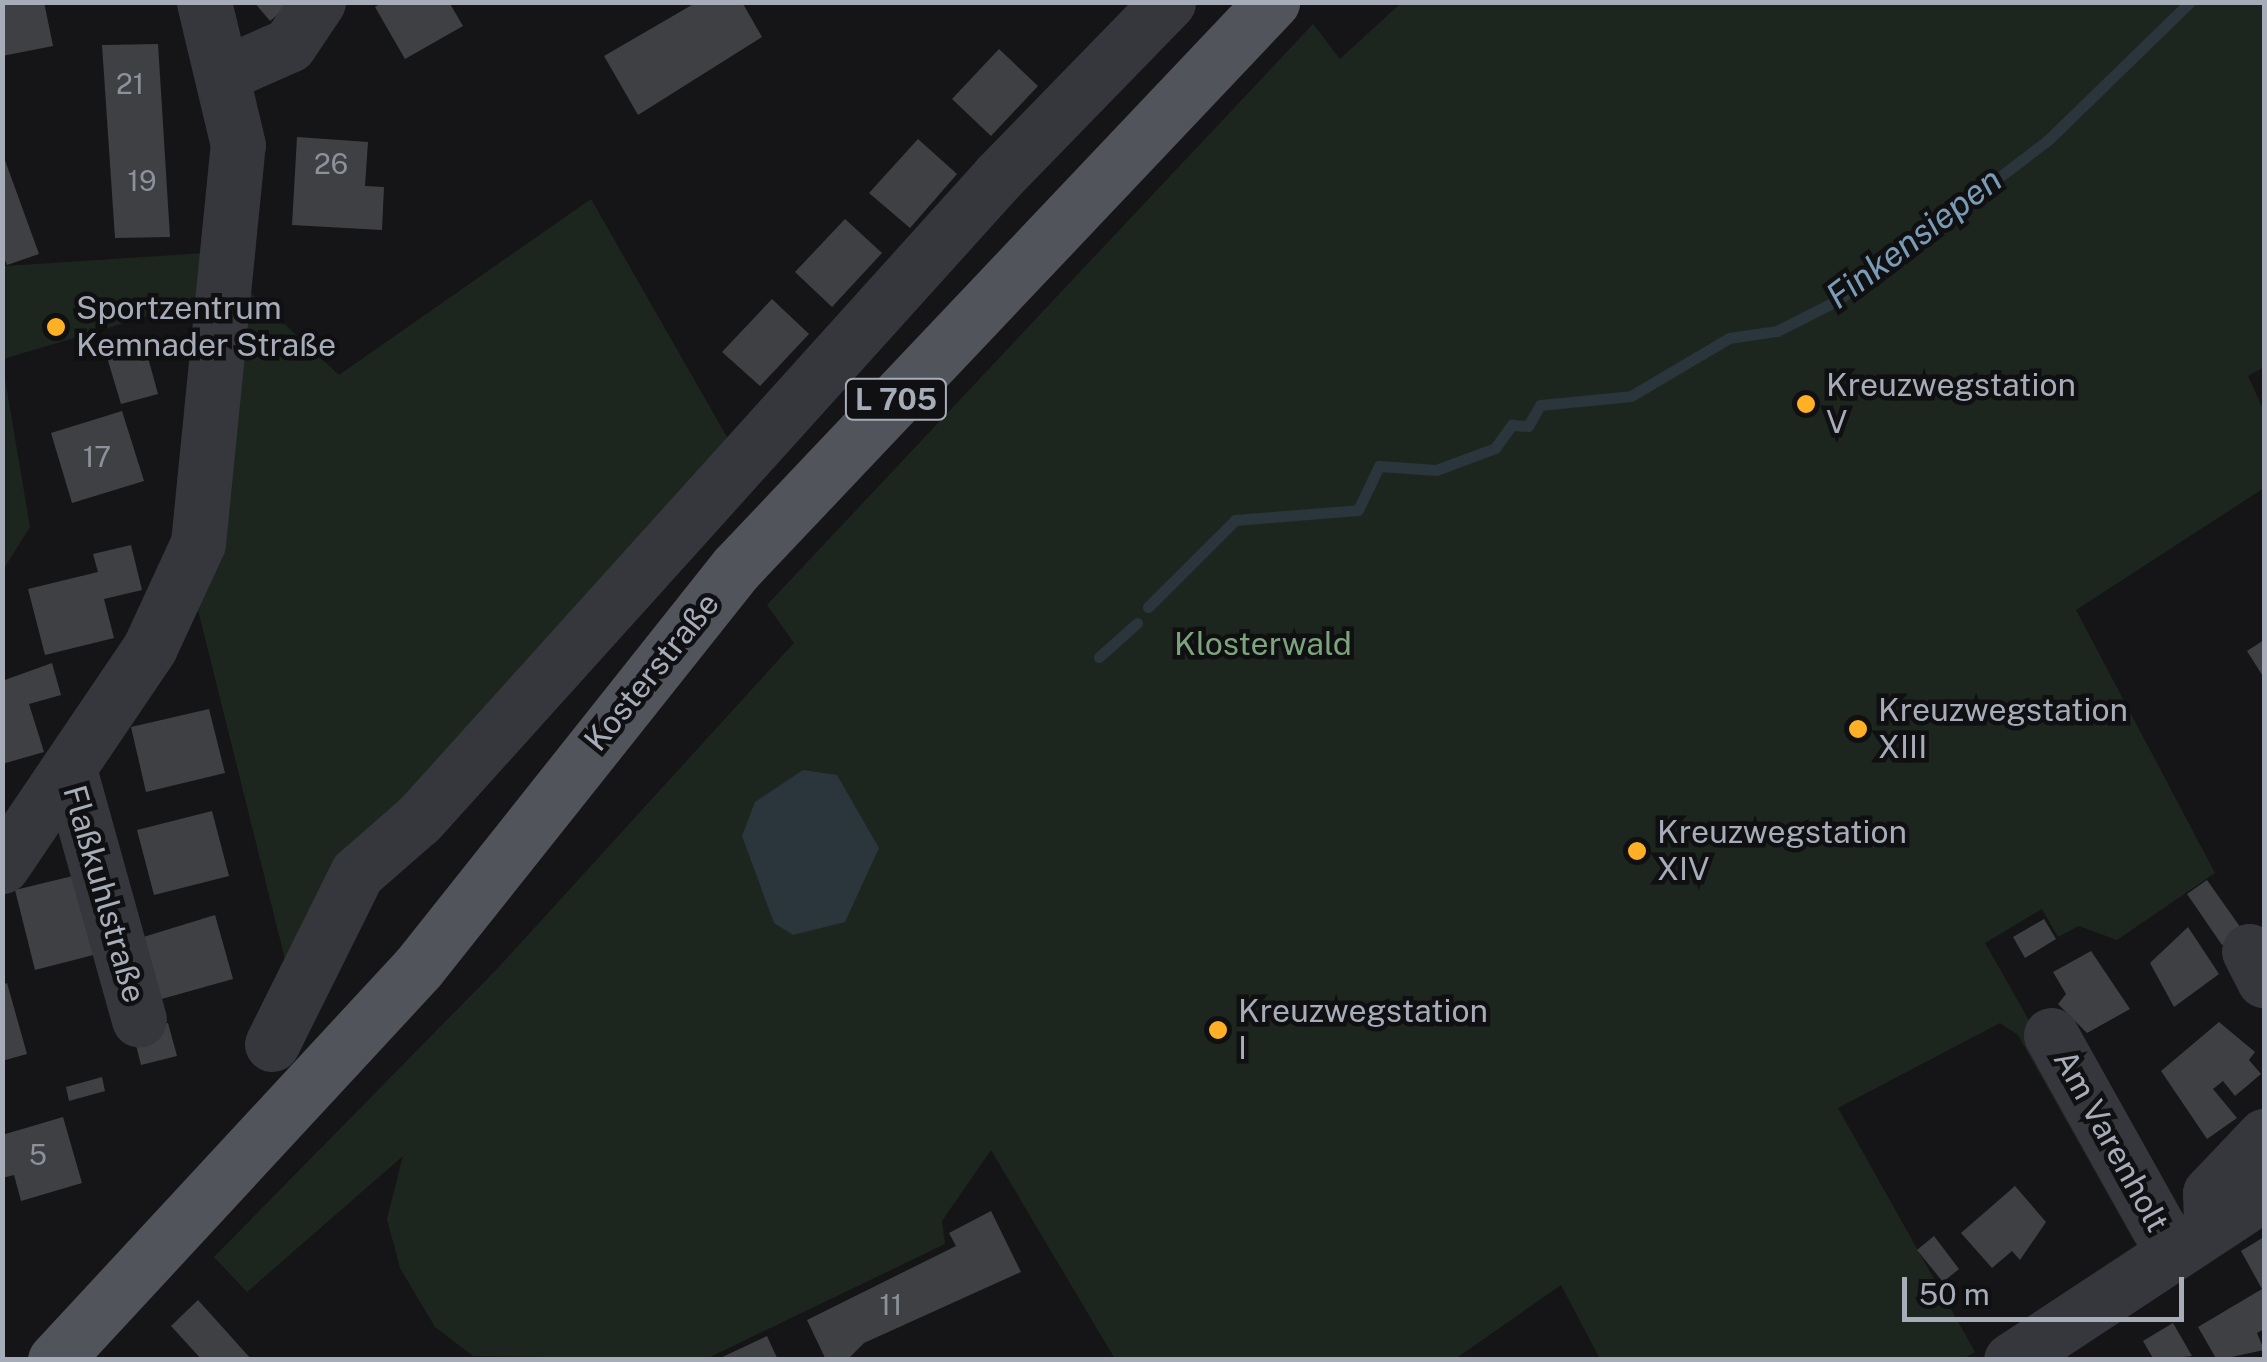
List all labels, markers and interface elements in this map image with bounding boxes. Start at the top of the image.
house number: 21 [116,67,144,101]
house number: 26 [314,147,348,181]
water label: Finkensiepen [1818,159,2010,317]
house number: 19 [128,164,156,198]
place label: Sportzentrum Kemnader Straße [76,290,336,365]
marker: Sportzentrum Kemnader Straße [45,316,67,338]
place label: Kreuzwegstation V [1826,367,2076,442]
road number: L 705 [844,374,948,424]
marker: Kreuzwegstation V [1795,393,1817,415]
house number: 17 [83,440,111,474]
street label: Kosterstraße [577,585,727,759]
park label: Klosterwald [1174,625,1352,663]
place label: Kreuzwegstation XIII [1878,692,2128,767]
marker: Kreuzwegstation XIII [1847,718,1869,740]
street label: Flaßkuhlstraße [55,781,153,1007]
place label: Kreuzwegstation XIV [1657,814,1907,889]
marker: Kreuzwegstation XIV [1626,840,1648,862]
place label: Kreuzwegstation I [1238,993,1488,1068]
marker: Kreuzwegstation I [1207,1019,1229,1041]
street label: Am Varenholt [2045,1043,2177,1239]
house number: 5 [29,1138,47,1172]
scale bar [1907,1257,2190,1319]
text: 50 m [1919,1276,1990,1312]
house number: 11 [880,1288,902,1322]

